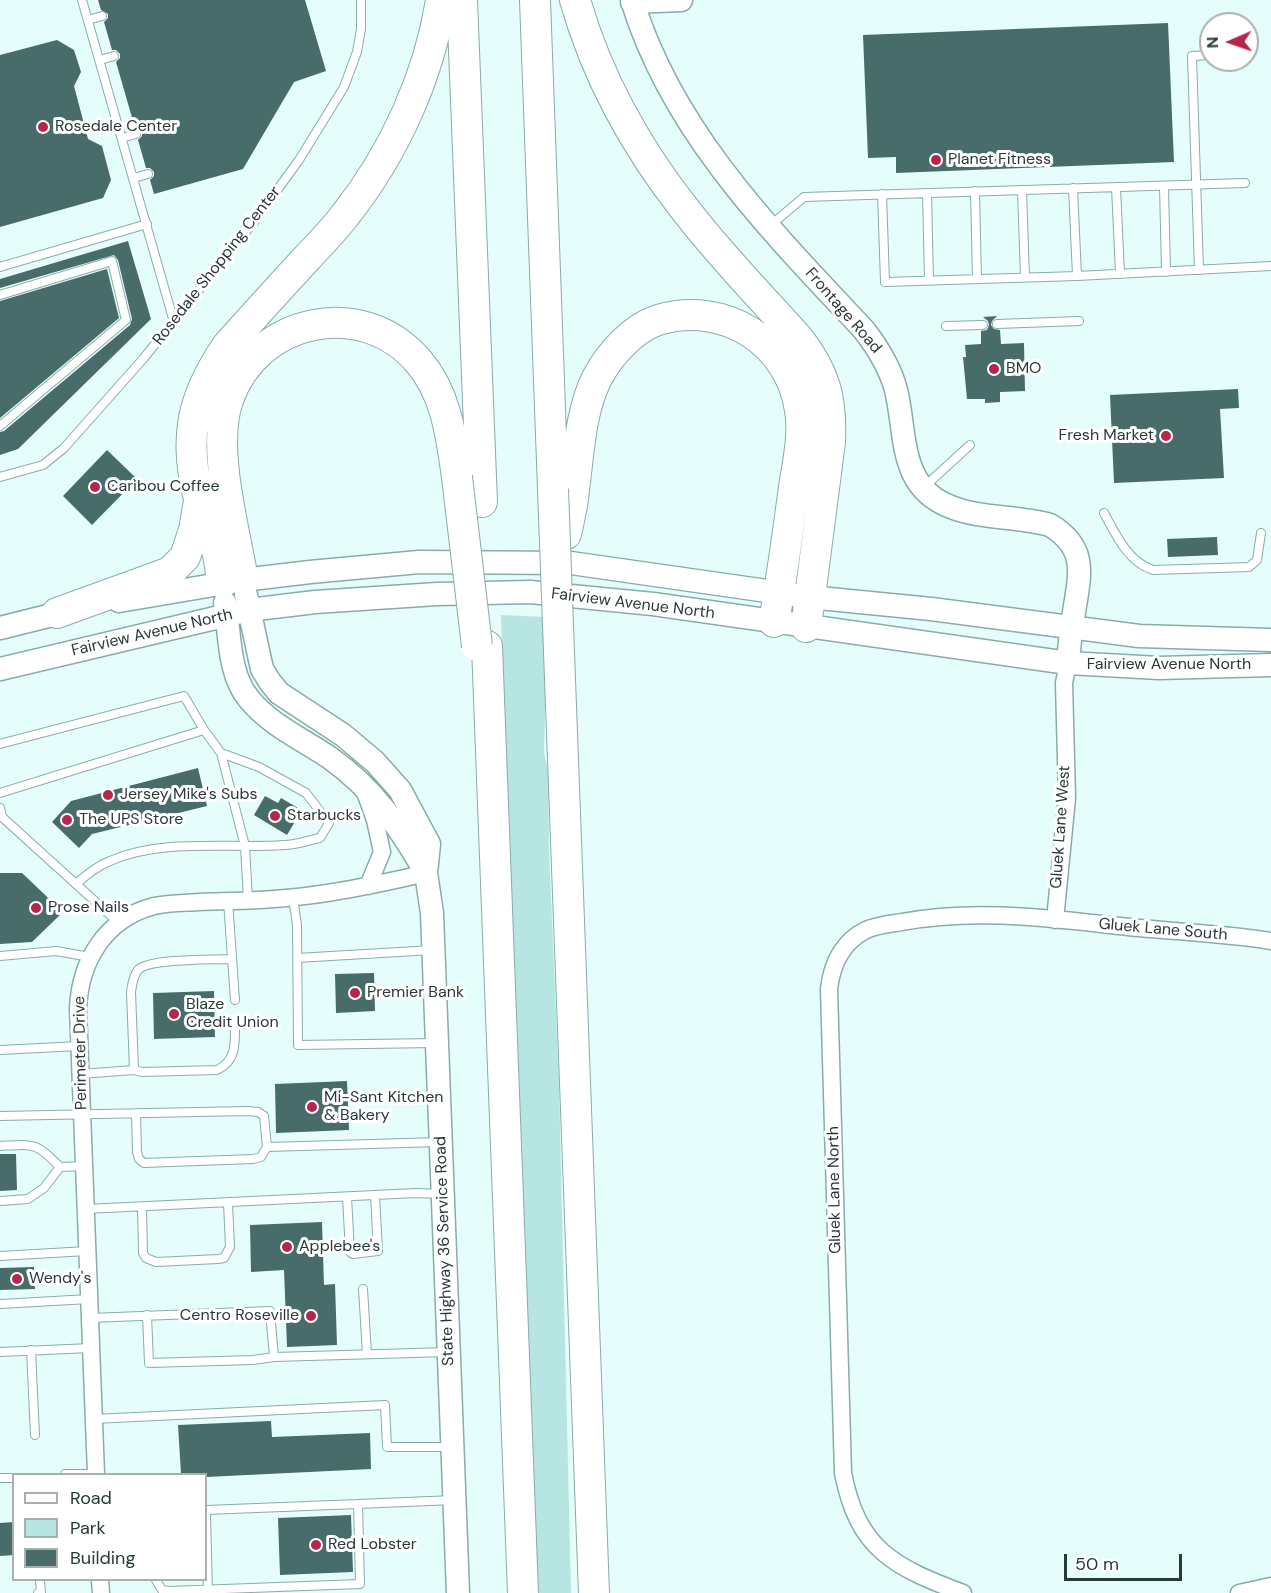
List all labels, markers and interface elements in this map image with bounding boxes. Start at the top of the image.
north arrow [1199,12,1259,72]
text: N [1202,36,1223,49]
place label: Rosedale Center [55,117,177,137]
marker: Rosedale Center [36,120,50,134]
place label: Planet Fitness [948,150,1051,170]
marker: Planet Fitness [929,153,943,167]
street label: Rosedale Shopping Center [149,183,285,349]
street label: Frontage Road [801,264,885,358]
place label: BMO [1006,359,1041,379]
marker: BMO [987,362,1001,376]
place label: Fresh Market [1059,426,1154,446]
marker: Fresh Market [1159,429,1173,443]
place label: Caribou Coffee [107,477,220,497]
marker: Caribou Coffee [88,480,102,494]
street label: Fairview Avenue North [550,584,716,624]
street label: Fairview Avenue North [70,605,234,661]
street label: Fairview Avenue North [1087,655,1251,675]
street label: Gluek Lane West [1047,765,1075,889]
place label: Jersey Mike's Subs [120,785,257,805]
marker: Jersey Mike's Subs [101,788,115,802]
place label: Starbucks [287,806,361,826]
marker: Starbucks [268,809,282,823]
place label: The UPS Store [79,810,183,830]
marker: The UPS Store [60,813,74,827]
place label: Prose Nails [48,898,129,918]
marker: Prose Nails [29,901,43,915]
street label: Gluek Lane South [1098,915,1228,945]
place label: Premier Bank [367,983,464,1003]
marker: Premier Bank [348,986,362,1000]
place label: Blaze Credit Union [186,995,279,1033]
street label: Perimeter Drive [70,996,92,1110]
marker: Blaze Credit Union [167,1007,181,1021]
place label: Mi-Sant Kitchen & Bakery [324,1088,444,1126]
marker: Mi-Sant Kitchen & Bakery [305,1100,319,1114]
street label: Gluek Lane North [824,1126,846,1254]
street label: State Highway 36 Service Road [431,1136,459,1366]
place label: Applebee's [299,1237,380,1257]
marker: Applebee's [280,1240,294,1254]
place label: Wendy's [29,1269,91,1289]
marker: Wendy's [10,1272,24,1286]
place label: Centro Roseville [180,1306,299,1326]
marker: Centro Roseville [304,1309,318,1323]
legend [12,1473,207,1581]
text: Road [70,1486,112,1510]
text: Park [70,1516,106,1540]
place label: Red Lobster [328,1535,417,1555]
marker: Red Lobster [309,1538,323,1552]
scale bar [1067,1542,1186,1580]
text: Building [70,1546,135,1570]
text: 50 m [1075,1552,1119,1576]

